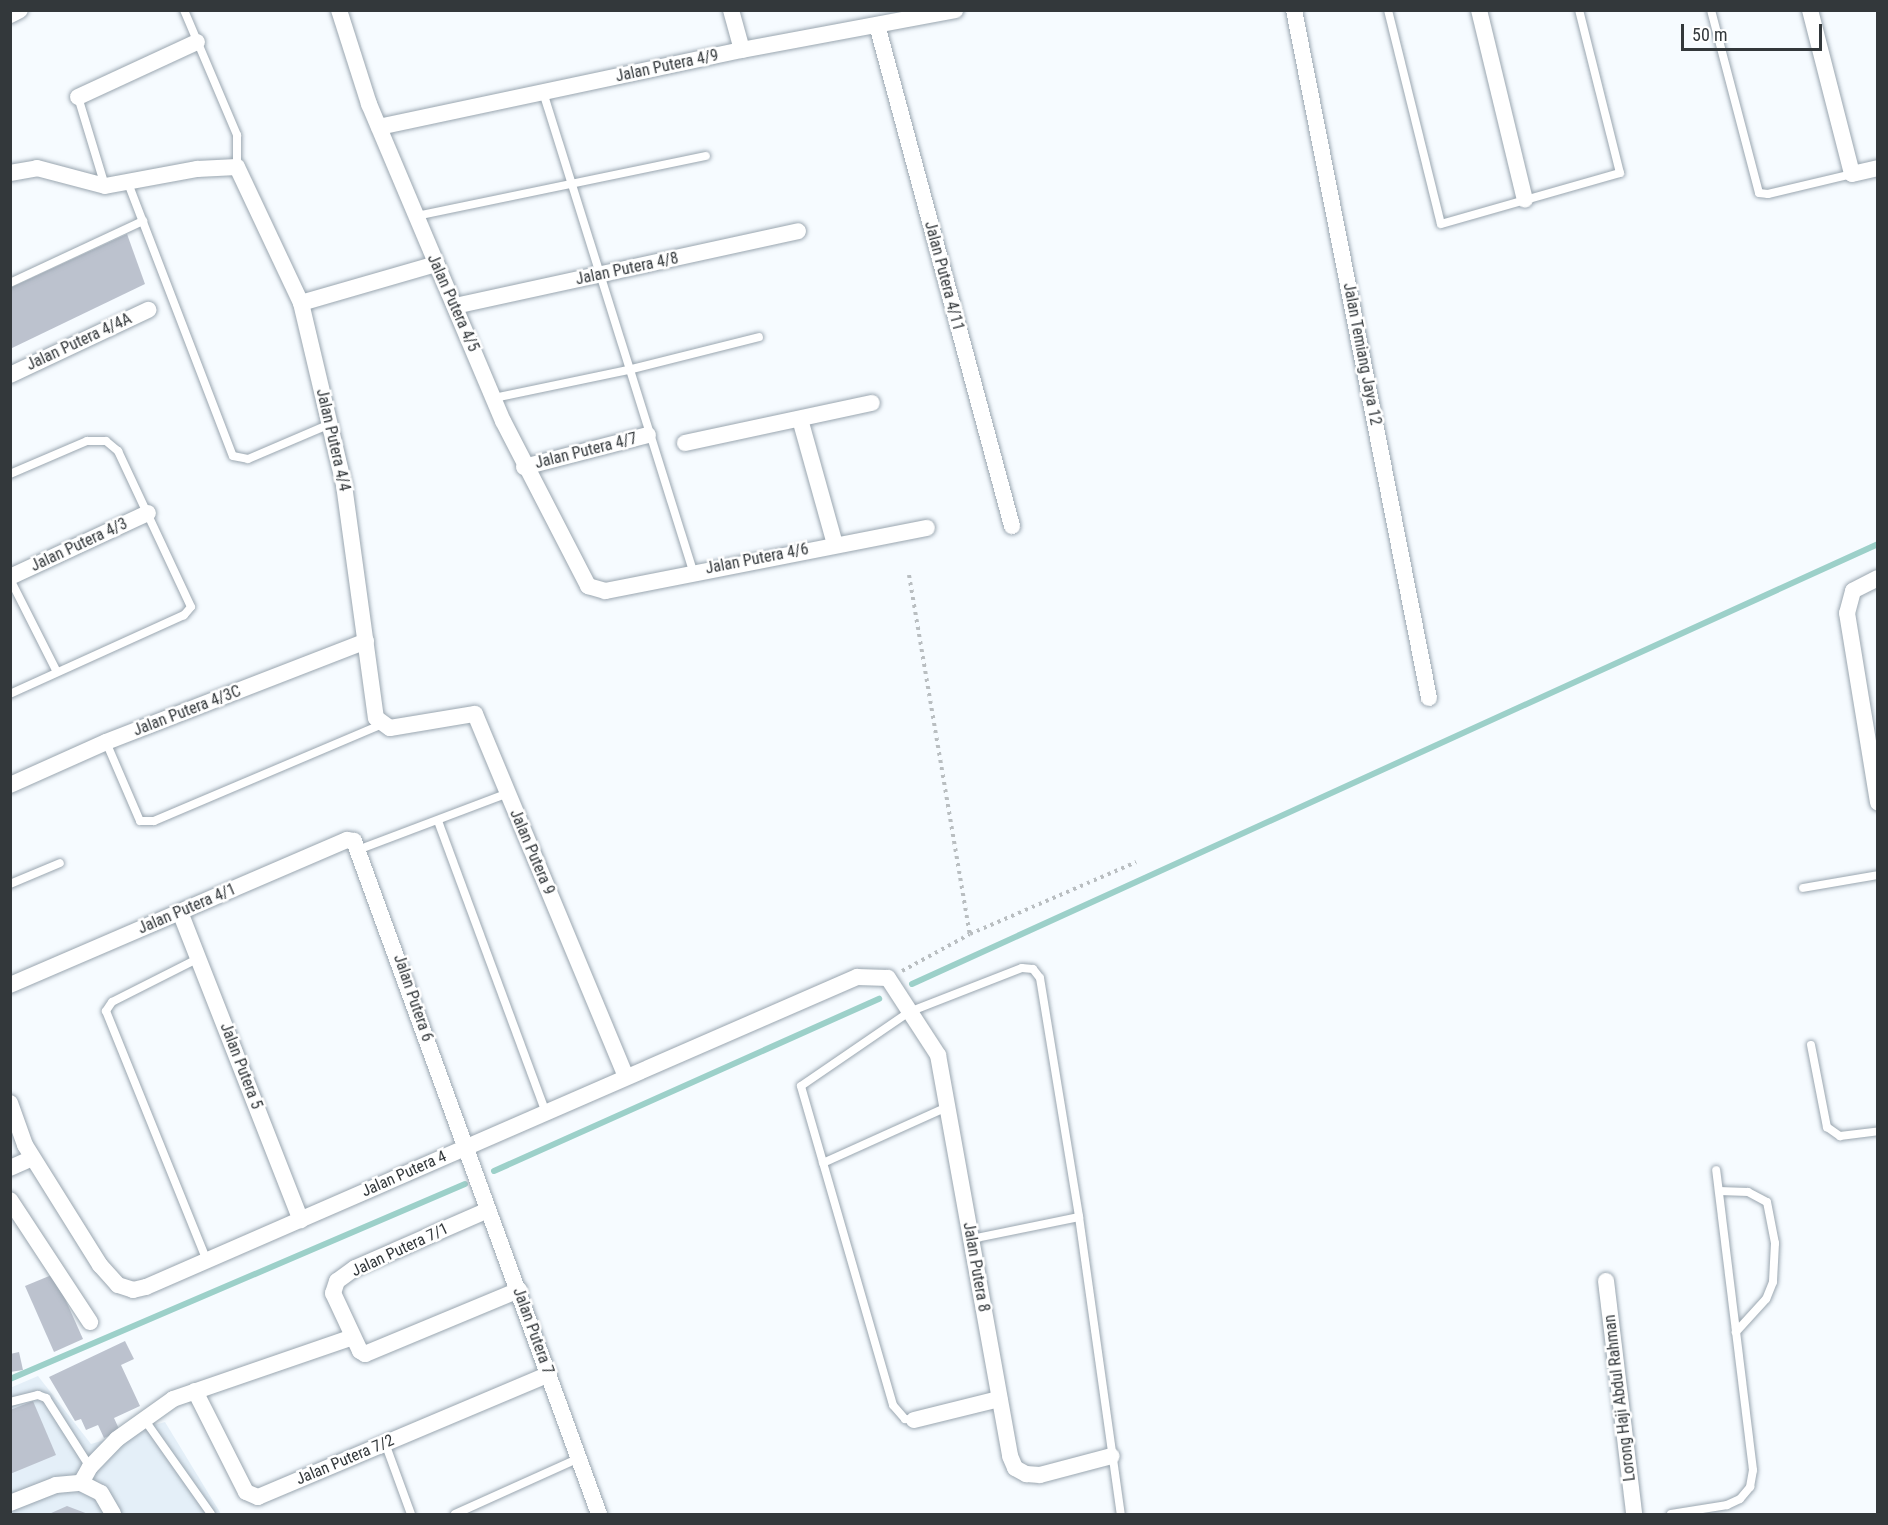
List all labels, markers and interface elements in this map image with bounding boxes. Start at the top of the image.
scale bar [1684,12,1825,50]
text: 50 m [1692,24,1727,45]
street label: Jalan Putera 4/9 [614,46,720,86]
street label: Jalan Putera 4/11 [920,219,968,333]
street label: Jalan Putera 4/8 [574,249,680,289]
street label: Jalan Putera 4/5 [423,251,483,355]
street label: Jalan Temiang Jaya 12 [1339,281,1385,427]
street label: Jalan Putera 4/4A [23,309,135,375]
street label: Jalan Putera 4/4 [312,387,354,493]
street label: Jalan Putera 4/7 [533,429,639,473]
street label: Jalan Putera 4/3 [28,514,130,576]
street label: Jalan Putera 4/6 [704,540,810,578]
street label: Jalan Putera 4/3C [130,682,244,740]
street label: Jalan Putera 9 [505,806,559,898]
street label: Jalan Putera 4/1 [135,880,239,938]
street label: Jalan Putera 6 [389,952,437,1044]
street label: Jalan Putera 5 [216,1020,266,1112]
street label: Jalan Putera 4 [359,1147,449,1201]
street label: Jalan Putera 7/1 [349,1219,451,1281]
street label: Jalan Putera 8 [959,1221,993,1313]
street label: Jalan Putera 7 [508,1285,558,1377]
street label: Lorong Haji Abdul Rahman [1600,1314,1640,1482]
street label: Jalan Putera 7/2 [293,1431,397,1489]

